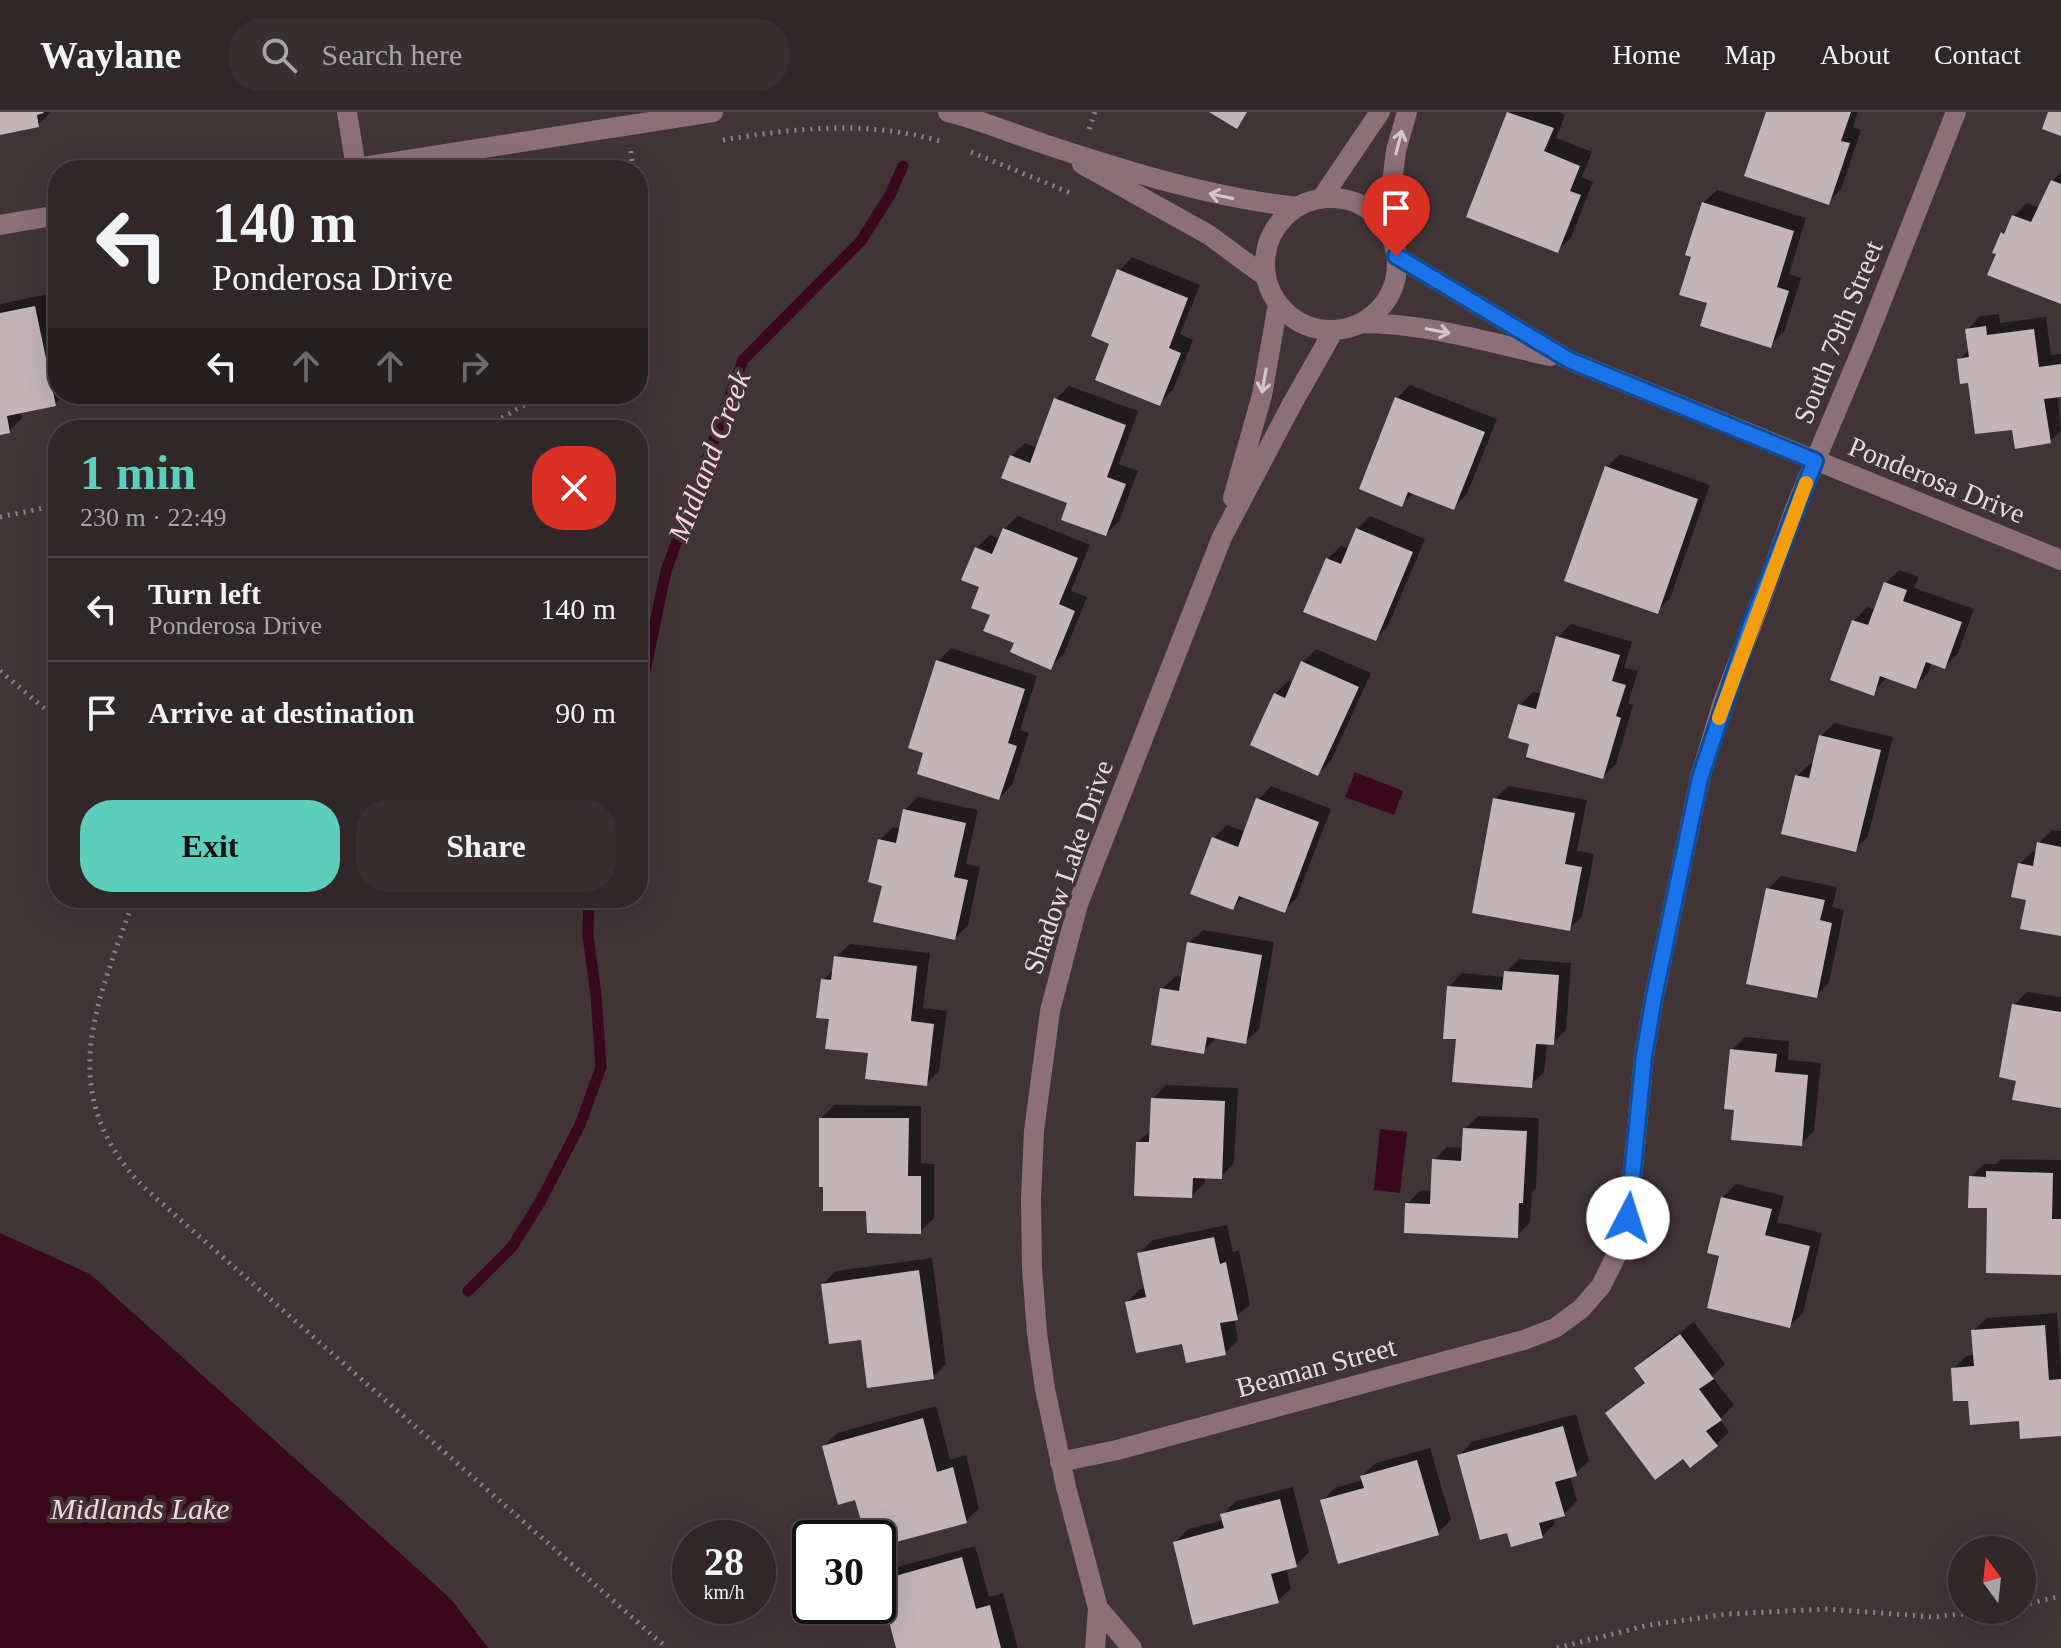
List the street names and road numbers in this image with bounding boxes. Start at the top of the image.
street label: South 79th Street [1787,236,1889,428]
street label: Ponderosa Drive [1844,431,2030,529]
street label: Shadow Lake Drive [1017,756,1119,978]
street label: Beaman Street [1233,1331,1399,1403]

